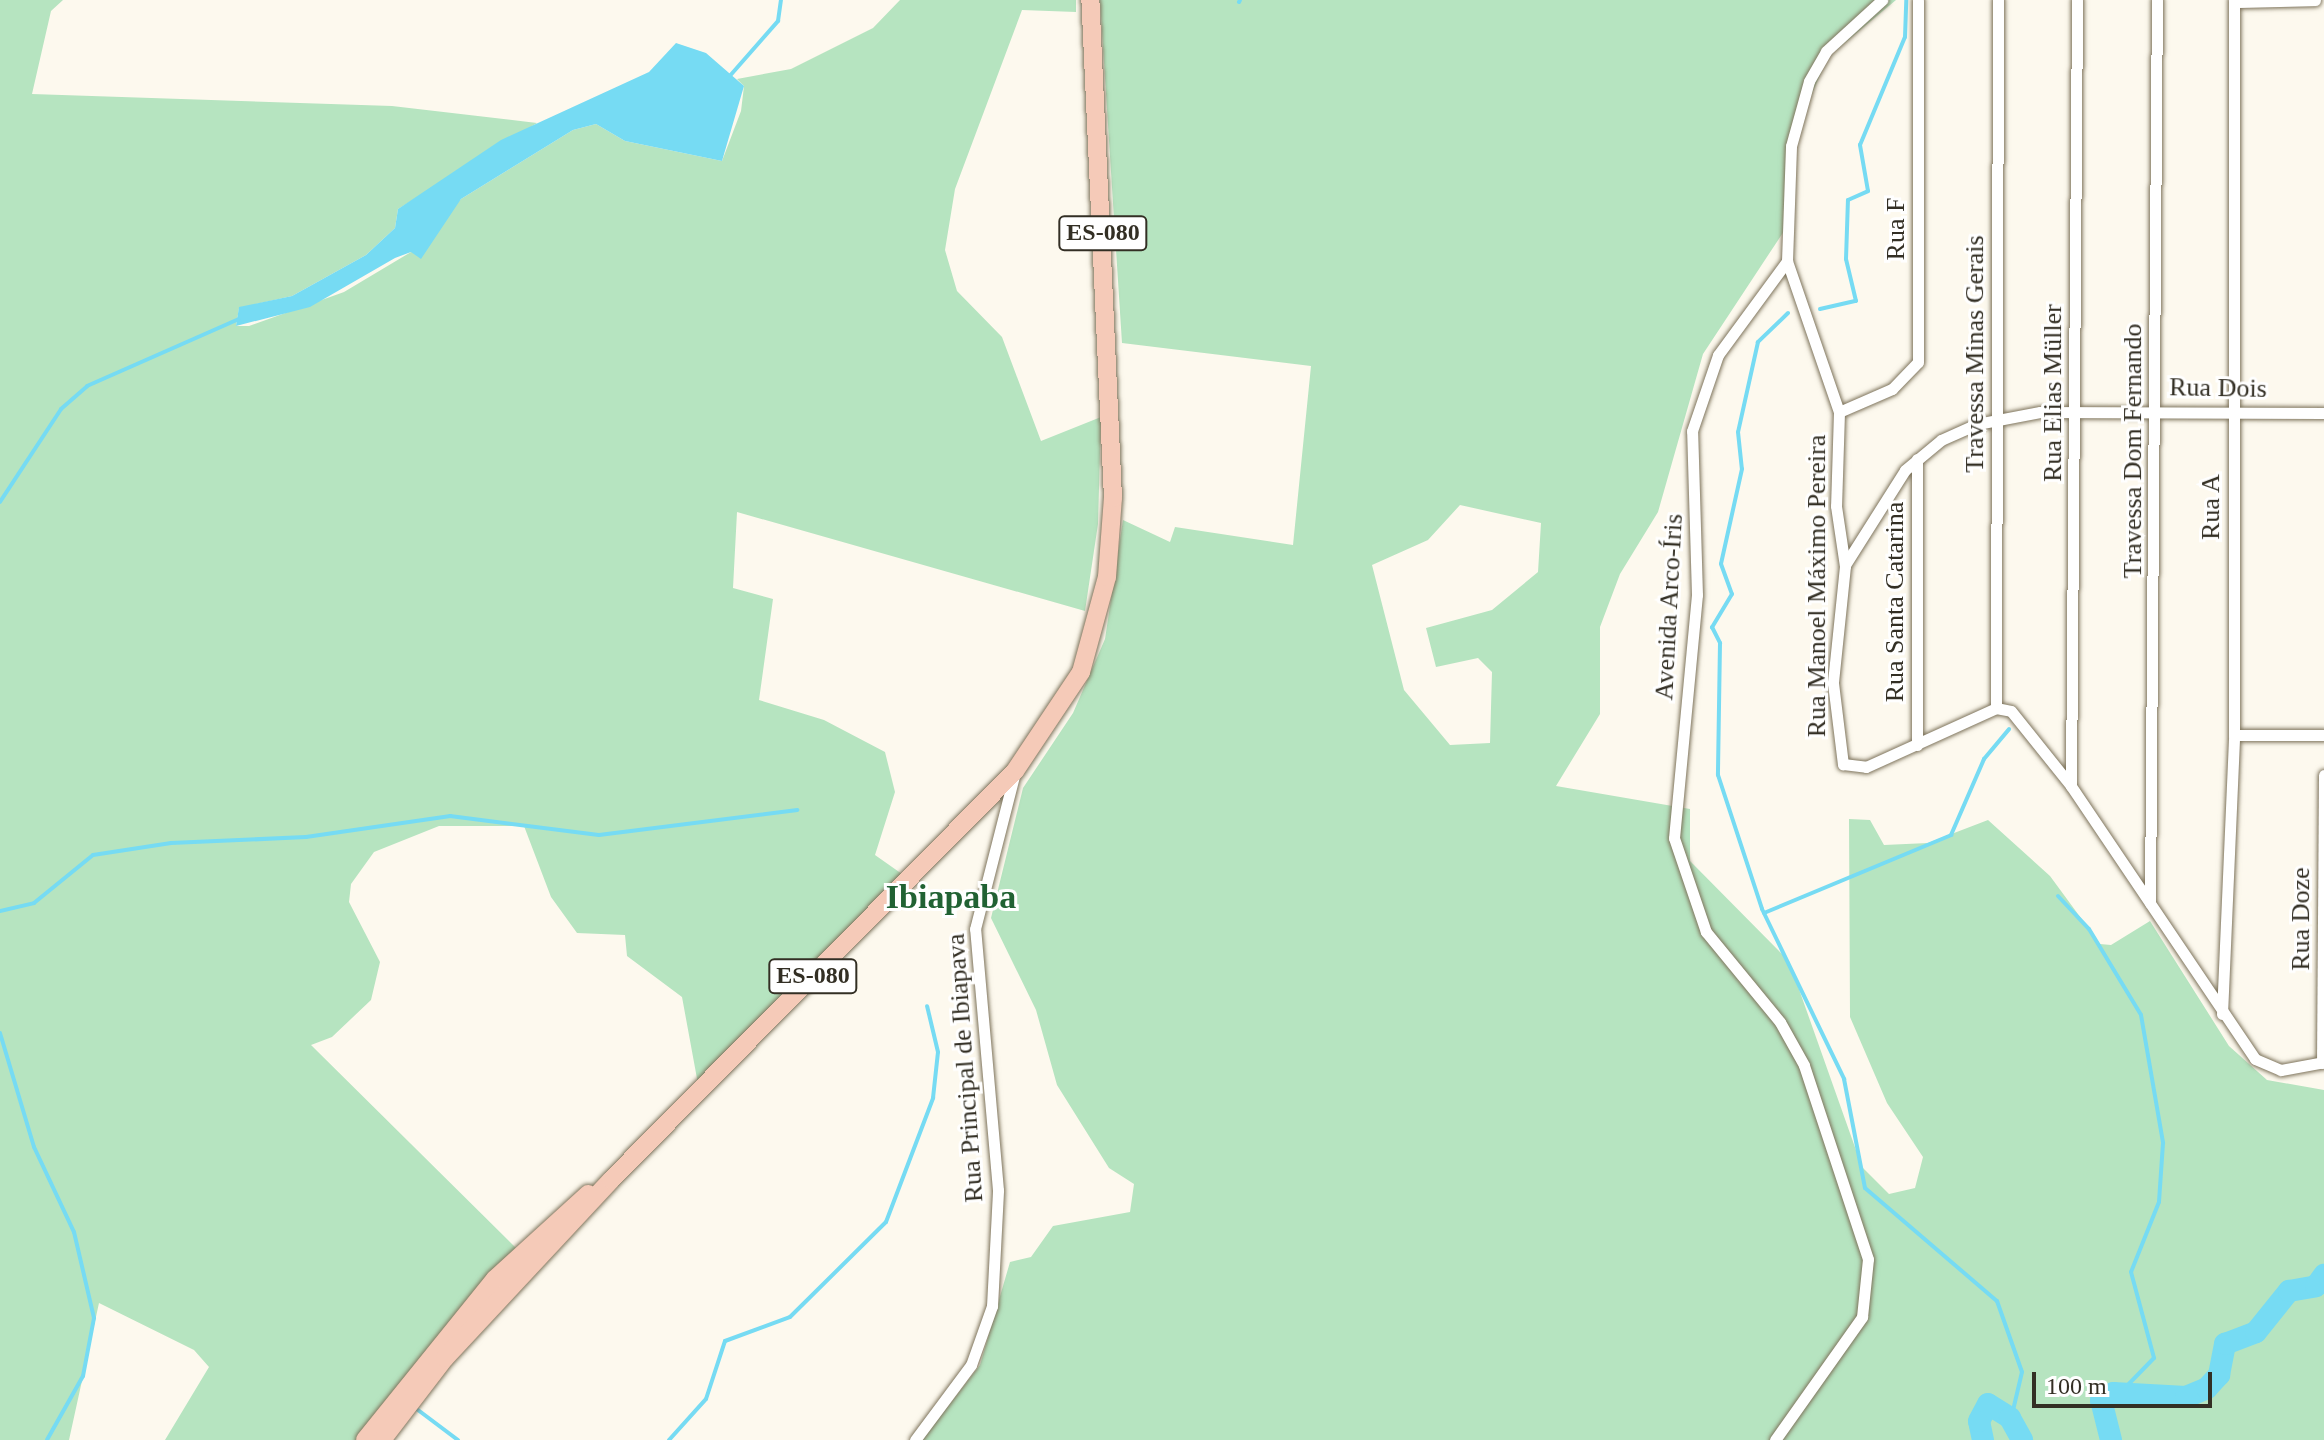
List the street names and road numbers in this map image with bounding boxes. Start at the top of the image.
street label: Rua F [1880,198,1912,260]
road number: ES-080 [1057,213,1149,253]
street label: Travessa Minas Gerais [1959,235,1991,473]
street label: Rua Elias Müller [2037,304,2069,482]
street label: Travessa Dom Fernando [2117,324,2149,578]
street label: Rua Dois [2169,372,2267,404]
street label: Rua Manoel Máximo Pereira [1801,435,1833,737]
street label: Rua A [2195,473,2227,541]
street label: Rua Santa Catarina [1879,502,1911,702]
street label: Avenida Arco-Íris [1649,512,1689,702]
street label: Rua Doze [2285,867,2317,971]
street label: Rua Principal de Ibiapava [940,933,990,1203]
road number: ES-080 [767,956,859,996]

